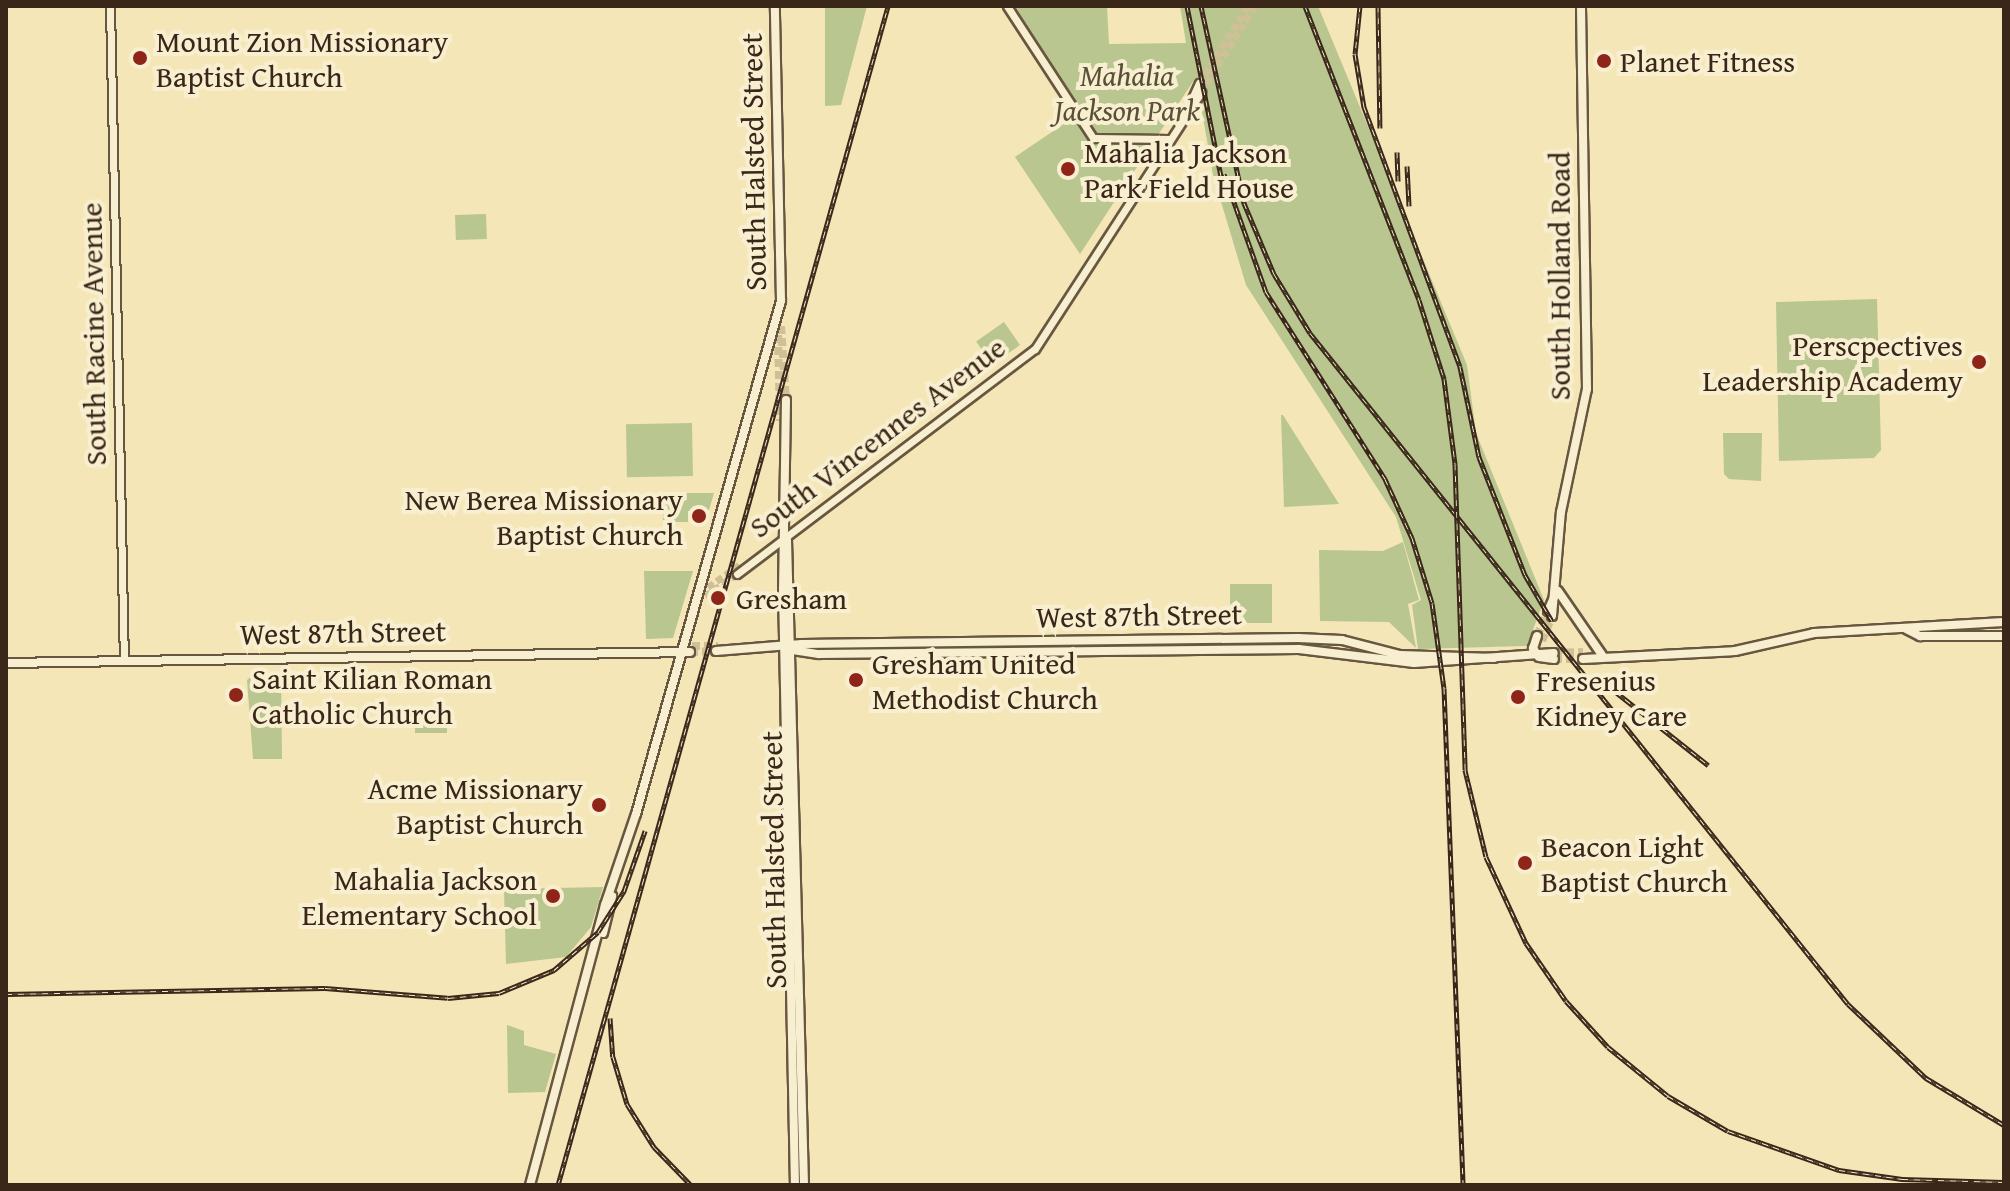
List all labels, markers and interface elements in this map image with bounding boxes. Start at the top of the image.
place label: Mount Zion Missionary Baptist Church [156,23,448,94]
street label: South Halsted Street [733,33,773,291]
place label: Planet Fitness [1620,43,1795,79]
marker: Mount Zion Missionary Baptist Church [131,49,149,67]
marker: Planet Fitness [1595,52,1613,70]
park label: Mahalia Jackson Park [1054,57,1200,128]
place label: Mahalia Jackson Park Field House [1084,134,1294,204]
street label: South Holland Road [1541,152,1577,400]
marker: Mahalia Jackson Park Field House [1059,160,1077,178]
street label: South Racine Avenue [73,202,113,466]
place label: Perscpectives Leadership Academy [1702,327,1963,398]
street label: South Vincennes Avenue [742,329,1012,545]
marker: Perscpectives Leadership Academy [1970,353,1988,371]
place label: New Berea Missionary Baptist Church [405,481,683,552]
marker: New Berea Missionary Baptist Church [690,507,708,525]
place label: Gresham [736,580,847,616]
marker: Gresham [707,587,729,609]
street label: West 87th Street [1036,595,1242,635]
street label: West 87th Street [240,612,446,652]
place label: Gresham United Methodist Church [872,645,1098,716]
place label: Saint Kilian Roman Catholic Church [252,660,492,730]
place label: Fresenius Kidney Care [1536,662,1687,732]
marker: Gresham United Methodist Church [847,671,865,689]
marker: Saint Kilian Roman Catholic Church [227,686,245,704]
marker: Fresenius Kidney Care [1507,686,1529,708]
street label: South Halsted Street [753,731,793,989]
place label: Acme Missionary Baptist Church [367,770,583,840]
marker: Acme Missionary Baptist Church [590,796,608,814]
place label: Beacon Light Baptist Church [1541,828,1727,898]
marker: Beacon Light Baptist Church [1516,854,1534,872]
place label: Mahalia Jackson Elementary School [302,861,537,932]
marker: Mahalia Jackson Elementary School [544,887,562,905]

